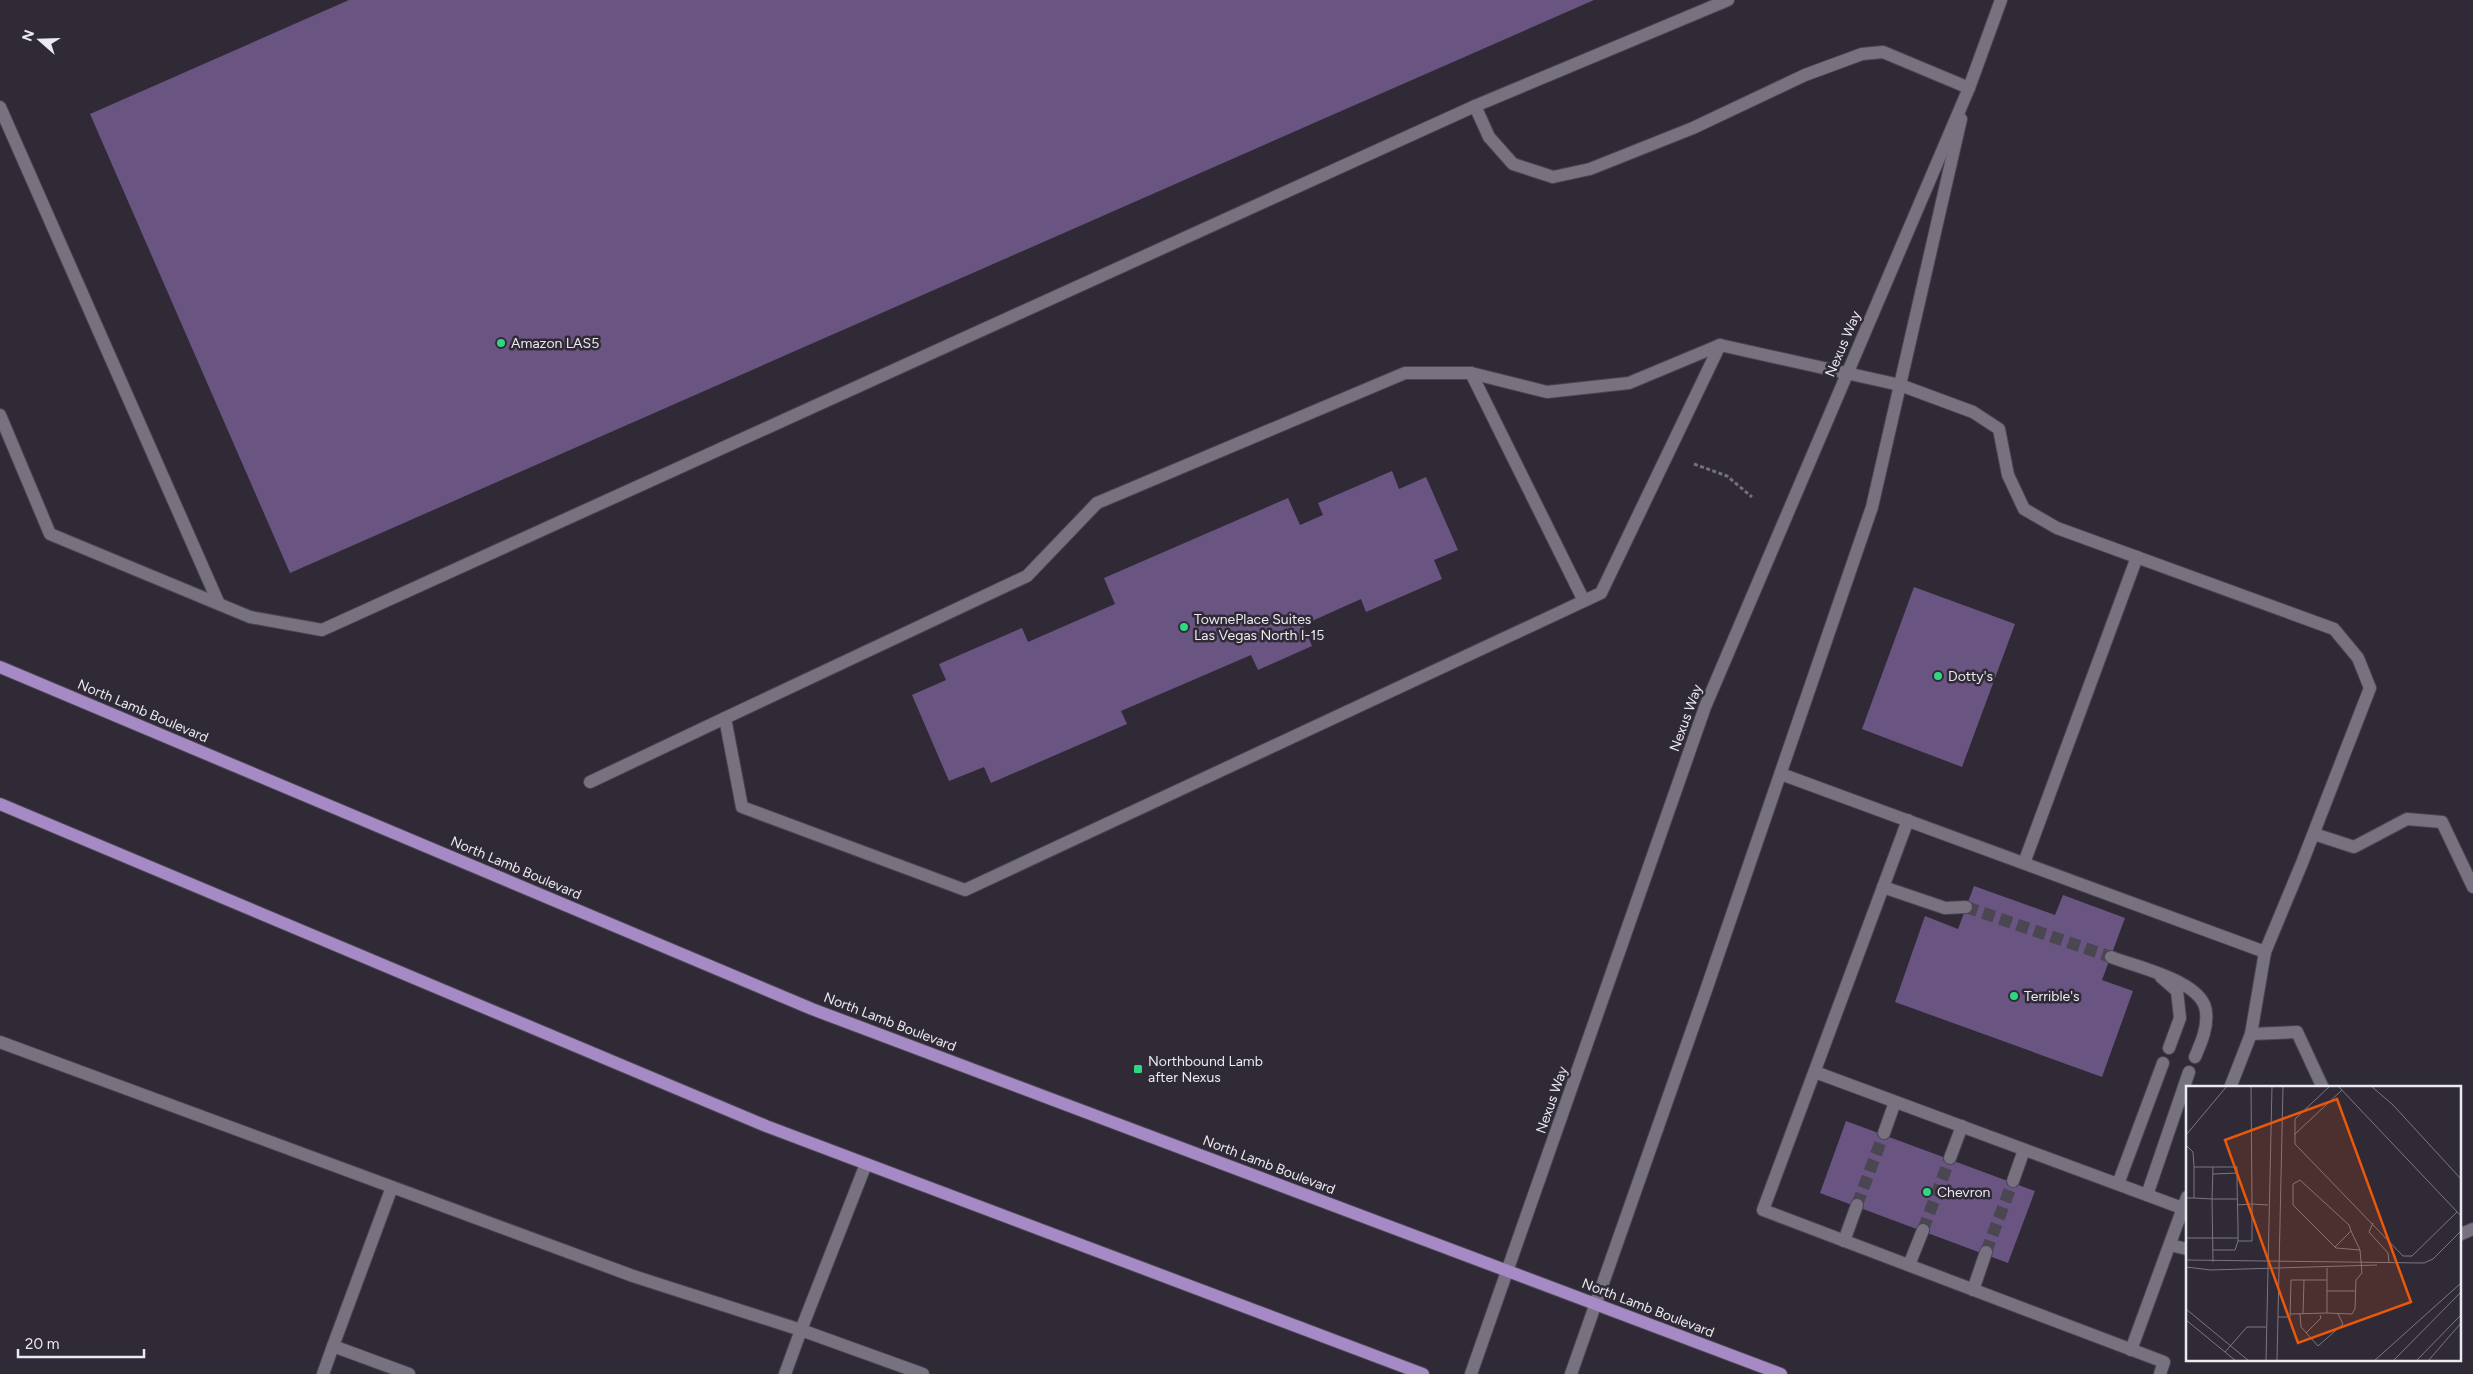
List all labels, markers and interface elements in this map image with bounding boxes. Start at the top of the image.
north arrow [15,15,65,65]
text: N [18,28,38,44]
street label: Nexus Way [1821,308,1865,380]
place label: Amazon LAS5 [511,335,599,352]
marker: Amazon LAS5 [495,337,507,349]
place label: TownePlace Suites Las Vegas North I-15 [1194,611,1324,644]
marker: TownePlace Suites Las Vegas North I-15 [1178,621,1190,633]
place label: Dotty's [1948,668,1993,685]
marker: Dotty's [1932,670,1944,682]
street label: North Lamb Boulevard [75,676,211,746]
street label: Nexus Way [1666,682,1706,754]
street label: North Lamb Boulevard [448,833,584,903]
place label: Terrible's [2024,988,2079,1005]
street label: North Lamb Boulevard [821,989,959,1055]
marker: Terrible's [2008,990,2020,1002]
place label: Northbound Lamb after Nexus [1148,1053,1263,1086]
marker: Northbound Lamb after Nexus [1132,1063,1144,1075]
street label: Nexus Way [1533,1063,1572,1136]
inset map [2186,1086,2460,1362]
street label: North Lamb Boulevard [1200,1132,1338,1198]
place label: Chevron [1937,1184,1990,1201]
marker: Chevron [1921,1186,1933,1198]
street label: North Lamb Boulevard [1579,1275,1717,1341]
scale bar [18,1326,144,1358]
text: 20 m [25,1335,59,1353]

